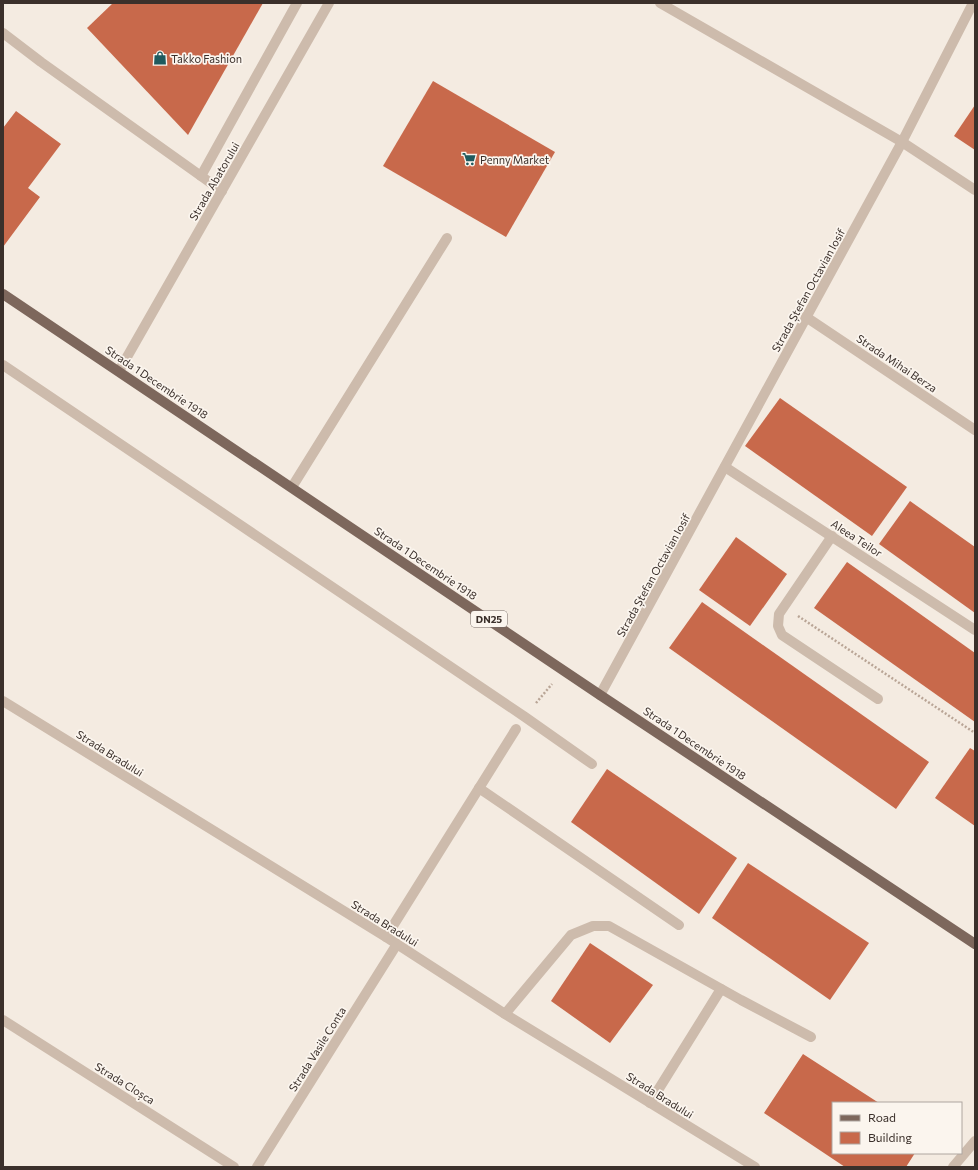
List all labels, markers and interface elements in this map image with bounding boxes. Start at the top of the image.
shop icon: Takko Fashion [152,50,168,66]
place label: Takko Fashion [171,52,242,65]
street label: Strada Abatorului [186,139,242,222]
supermarket icon: Penny Market [461,151,477,167]
place label: Penny Market [480,153,550,166]
street label: Strada Ștefan Octavian Iosif [769,226,849,354]
street label: Strada Mihai Berza [854,331,940,395]
street label: Strada 1 Decembrie 1918 [103,343,211,421]
street label: Strada Ștefan Octavian Iosif [614,511,694,639]
street label: Aleea Teilor [829,517,886,560]
street label: Strada 1 Decembrie 1918 [372,524,480,602]
road number: DN25 [471,611,507,627]
street label: Strada 1 Decembrie 1918 [641,704,749,782]
street label: Strada Bradului [74,727,146,779]
street label: Strada Bradului [349,897,421,949]
street label: Strada Vasile Conta [286,1004,348,1094]
street label: Strada Cloșca [92,1059,157,1107]
street label: Strada Bradului [624,1069,696,1121]
legend [832,1102,962,1154]
text: Road [868,1110,896,1124]
text: Building [868,1130,912,1144]

